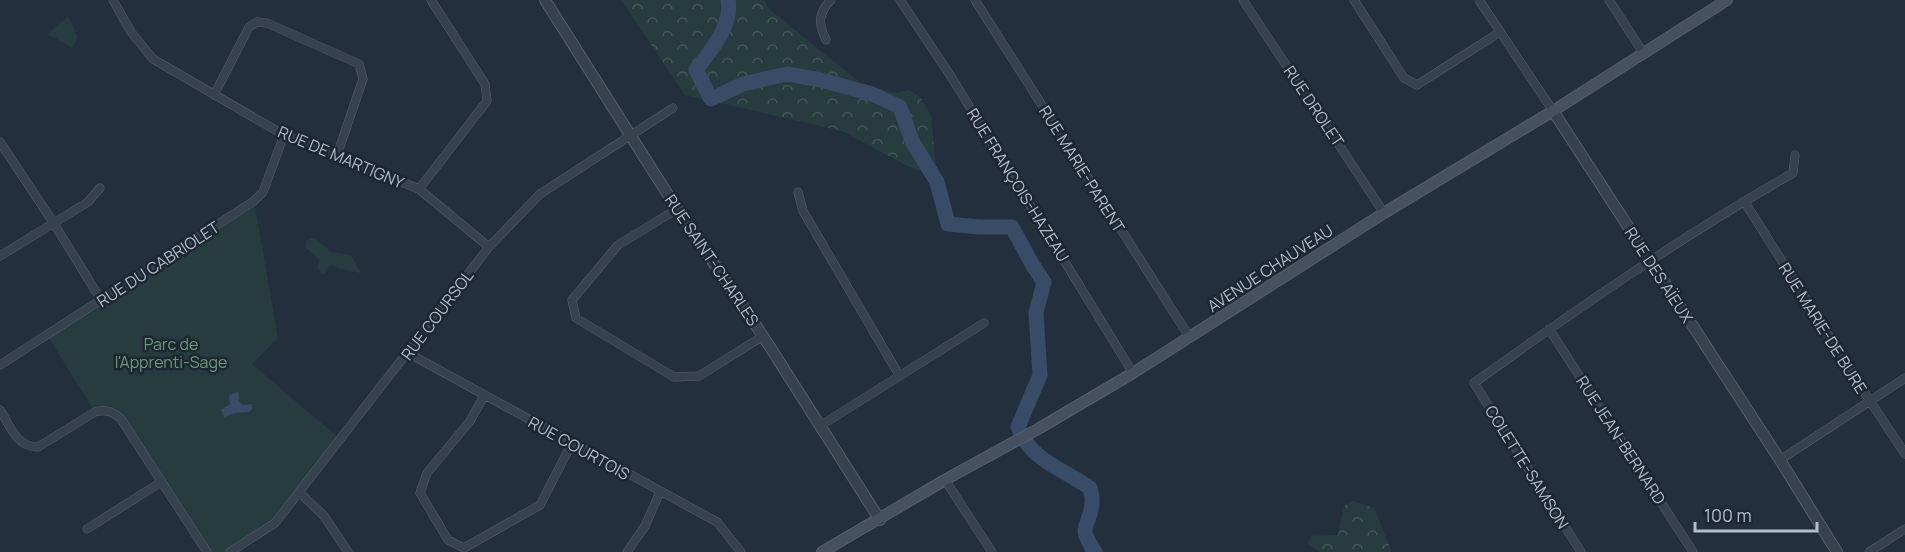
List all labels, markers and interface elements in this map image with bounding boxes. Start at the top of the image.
street label: RUE DROLET [1279,61,1349,151]
street label: RUE MARIE-PARENT [1034,101,1130,237]
street label: RUE FRANÇOIS-HAZEAU [962,104,1074,266]
street label: RUE DE MARTIGNY [275,121,407,193]
street label: RUE SAINT-CHARLES [660,190,764,330]
street label: RUE DU CABRIOLET [92,216,224,312]
street label: AVENUE CHAUVEAU [1203,219,1337,317]
street label: RUE DES AÏEUX [1620,223,1698,327]
street label: RUE MARIE-DE BURE [1774,258,1872,398]
street label: RUE COURSOL [396,265,478,365]
park label: Parc de l'Apprenti-Sage [115,333,227,373]
street label: RUE JEAN-BERNARD [1571,372,1671,509]
street label: COLETTE-SAMSON [1480,401,1574,533]
street label: RUE COURTOIS [524,411,634,485]
scale bar [1695,495,1816,533]
text: 100 m [1704,503,1752,527]

